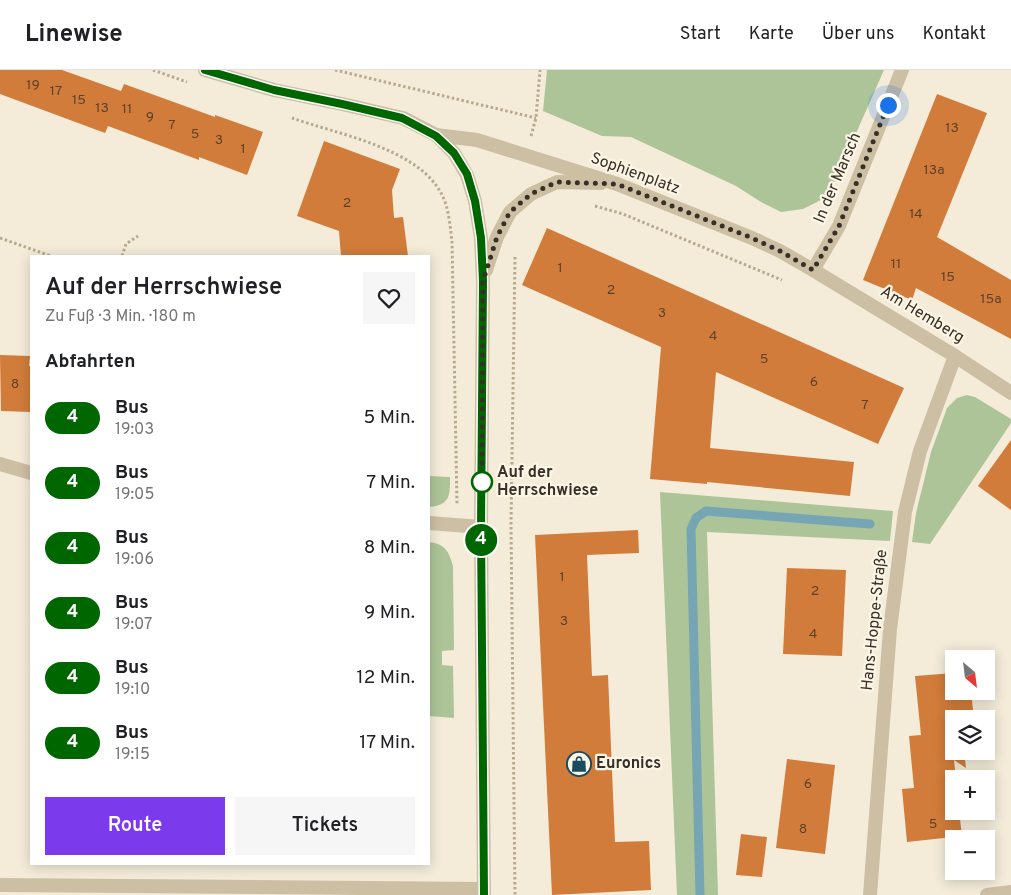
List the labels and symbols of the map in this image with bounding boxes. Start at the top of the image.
house number: 19 [26,77,40,94]
house number: 17 [50,83,62,100]
house number: 15 [72,92,86,109]
your location [876,93,901,118]
house number: 13 [95,100,109,117]
house number: 11 [122,101,132,118]
house number: 9 [146,109,154,126]
house number: 7 [168,117,176,134]
house number: 13 [945,120,959,137]
house number: 5 [191,126,199,143]
street label: In der Marsch [810,130,866,226]
house number: 3 [215,132,223,149]
house number: 1 [240,141,246,158]
street label: Sophienplatz [588,149,682,199]
house number: 13a [923,162,945,179]
house number: 2 [343,195,351,212]
house number: 14 [909,206,923,223]
house number: 11 [891,256,901,273]
house number: 1 [557,260,563,277]
house number: 15 [941,269,955,286]
house number: 2 [607,282,615,299]
street label: Am Hemberg [876,282,968,348]
house number: 15a [980,291,1002,308]
house number: 3 [658,305,666,322]
house number: 4 [709,328,717,345]
house number: 5 [760,351,768,368]
house number: 6 [810,374,818,391]
house number: 8 [11,376,19,393]
house number: 7 [861,397,869,414]
place label: Auf der Herrschwiese [497,463,598,501]
marker: Auf der Herrschwiese [471,471,493,493]
line badge: 4 [465,524,497,556]
street label: Hans-Hoppe-Straße [858,548,892,692]
house number: 1 [559,569,565,586]
house number: 2 [811,583,819,600]
house number: 3 [560,613,568,630]
house number: 4 [809,626,817,643]
north arrow [945,650,995,700]
shop icon: Euronics [566,751,592,777]
place label: Euronics [596,754,661,774]
house number: 6 [804,776,812,793]
house number: 5 [929,816,937,833]
house number: 8 [799,821,807,838]

